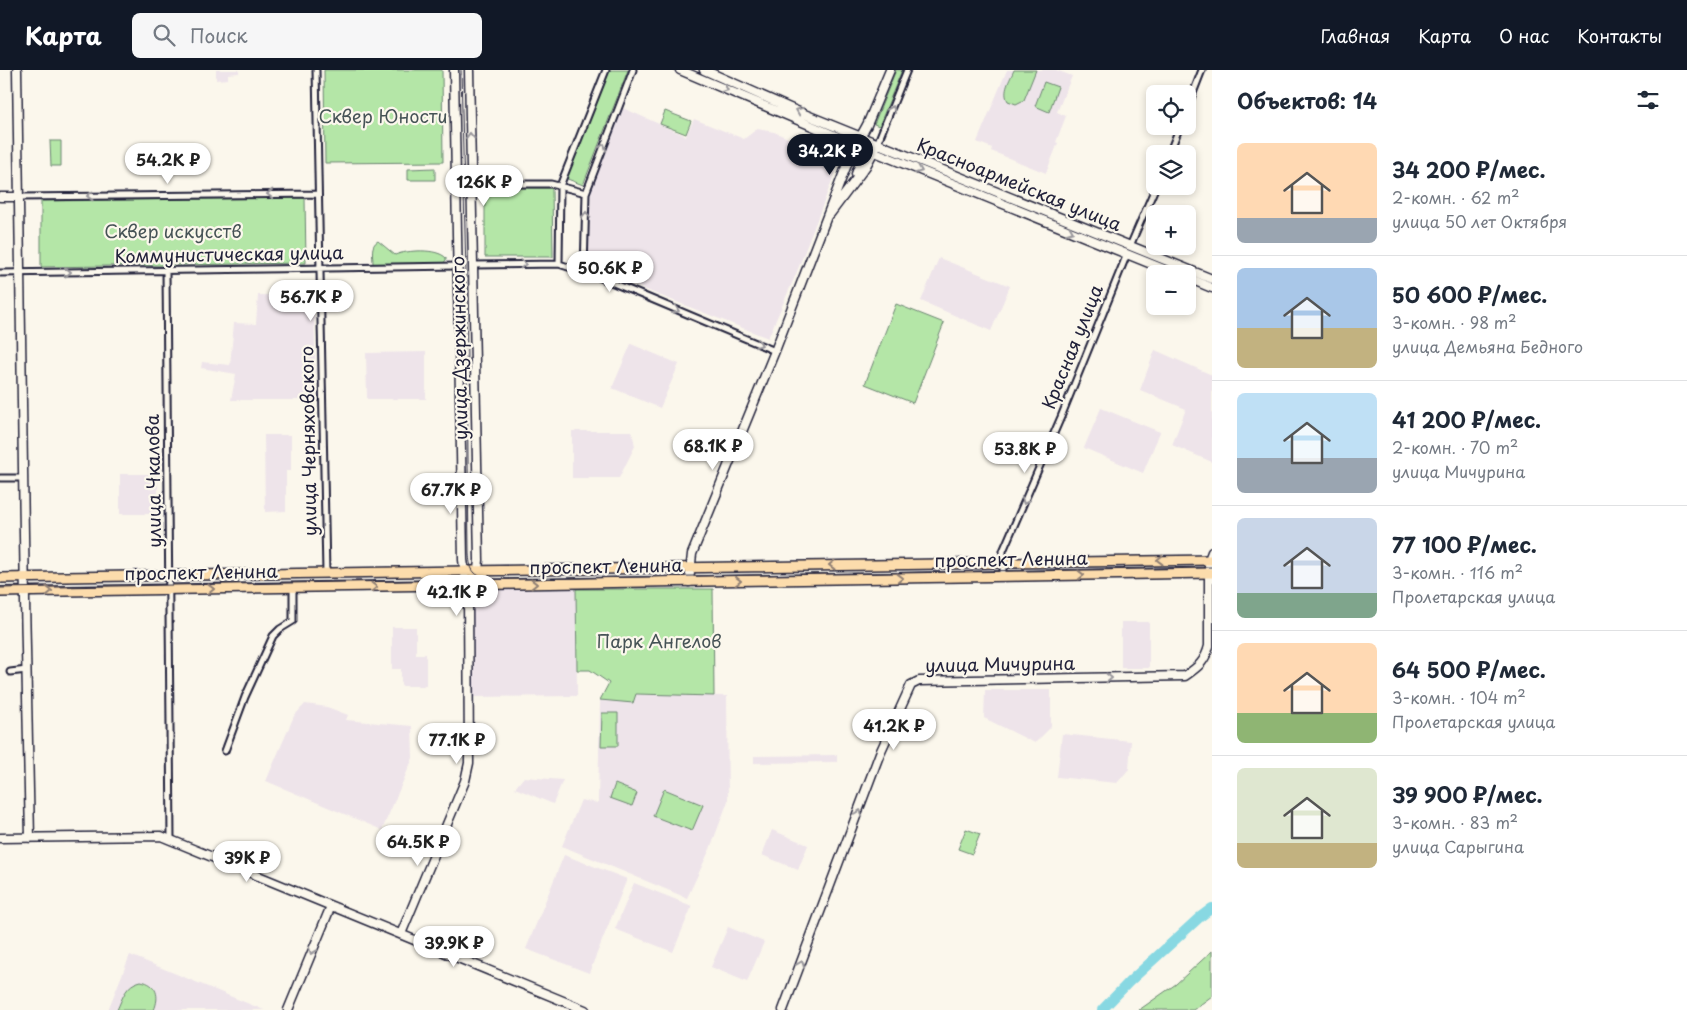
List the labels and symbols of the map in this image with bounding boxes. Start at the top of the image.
one-way arrow [720,82,729,93]
park label: Сквер Юности [318,102,448,129]
one-way arrow [885,105,896,114]
one-way arrow [795,107,804,118]
street label: Красноармейская улица [913,130,1126,237]
one-way arrow [465,131,475,139]
pin: 34.2K ₽ [784,134,876,176]
pin: 54.2K ₽ [122,142,214,185]
one-way arrow [597,144,607,152]
pin: 126K ₽ [443,164,525,207]
one-way arrow [914,164,923,174]
one-way arrow [265,189,273,199]
one-way arrow [85,191,93,201]
one-way arrow [580,211,591,219]
park label: Сквер искусств [104,217,242,244]
one-way arrow [1065,225,1073,235]
street label: Коммунистическая улица [114,238,344,269]
pin: 50.6K ₽ [564,250,656,293]
street label: улица Дзержинского [443,256,474,440]
one-way arrow [519,259,527,270]
one-way arrow [65,267,73,277]
street label: Красная улица [1034,279,1109,413]
pin: 56.7K ₽ [265,280,357,322]
one-way arrow [671,303,680,314]
one-way arrow [754,338,763,348]
street label: улица Черняховского [292,346,323,536]
street label: улица Чкалова [138,413,167,548]
pin: 68.1K ₽ [667,428,759,471]
pin: 53.8K ₽ [979,432,1071,474]
pin: 67.7K ₽ [405,472,497,515]
one-way arrow [1020,496,1031,505]
street label: проспект Ленина [934,544,1088,573]
street label: проспект Ленина [529,551,683,580]
one-way arrow [1156,555,1164,565]
street label: проспект Ленина [124,557,278,586]
one-way arrow [827,560,835,570]
one-way arrow [1078,570,1085,580]
one-way arrow [897,573,905,583]
pin: 42.1K ₽ [411,574,503,617]
one-way arrow [734,576,742,586]
one-way arrow [530,579,538,589]
one-way arrow [370,582,378,592]
one-way arrow [208,584,215,594]
one-way arrow [45,586,53,596]
park label: Парк Ангелов [596,627,722,654]
street label: улица Мичурина [925,649,1076,678]
one-way arrow [1106,673,1113,683]
pin: 41.2K ₽ [848,708,940,751]
pin: 77.1K ₽ [411,722,503,765]
one-way arrow [853,809,863,817]
pin: 64.5K ₽ [372,824,464,867]
pin: 39K ₽ [212,840,282,883]
pin: 39.9K ₽ [408,926,500,968]
one-way arrow [308,946,319,955]
one-way arrow [795,961,805,969]

